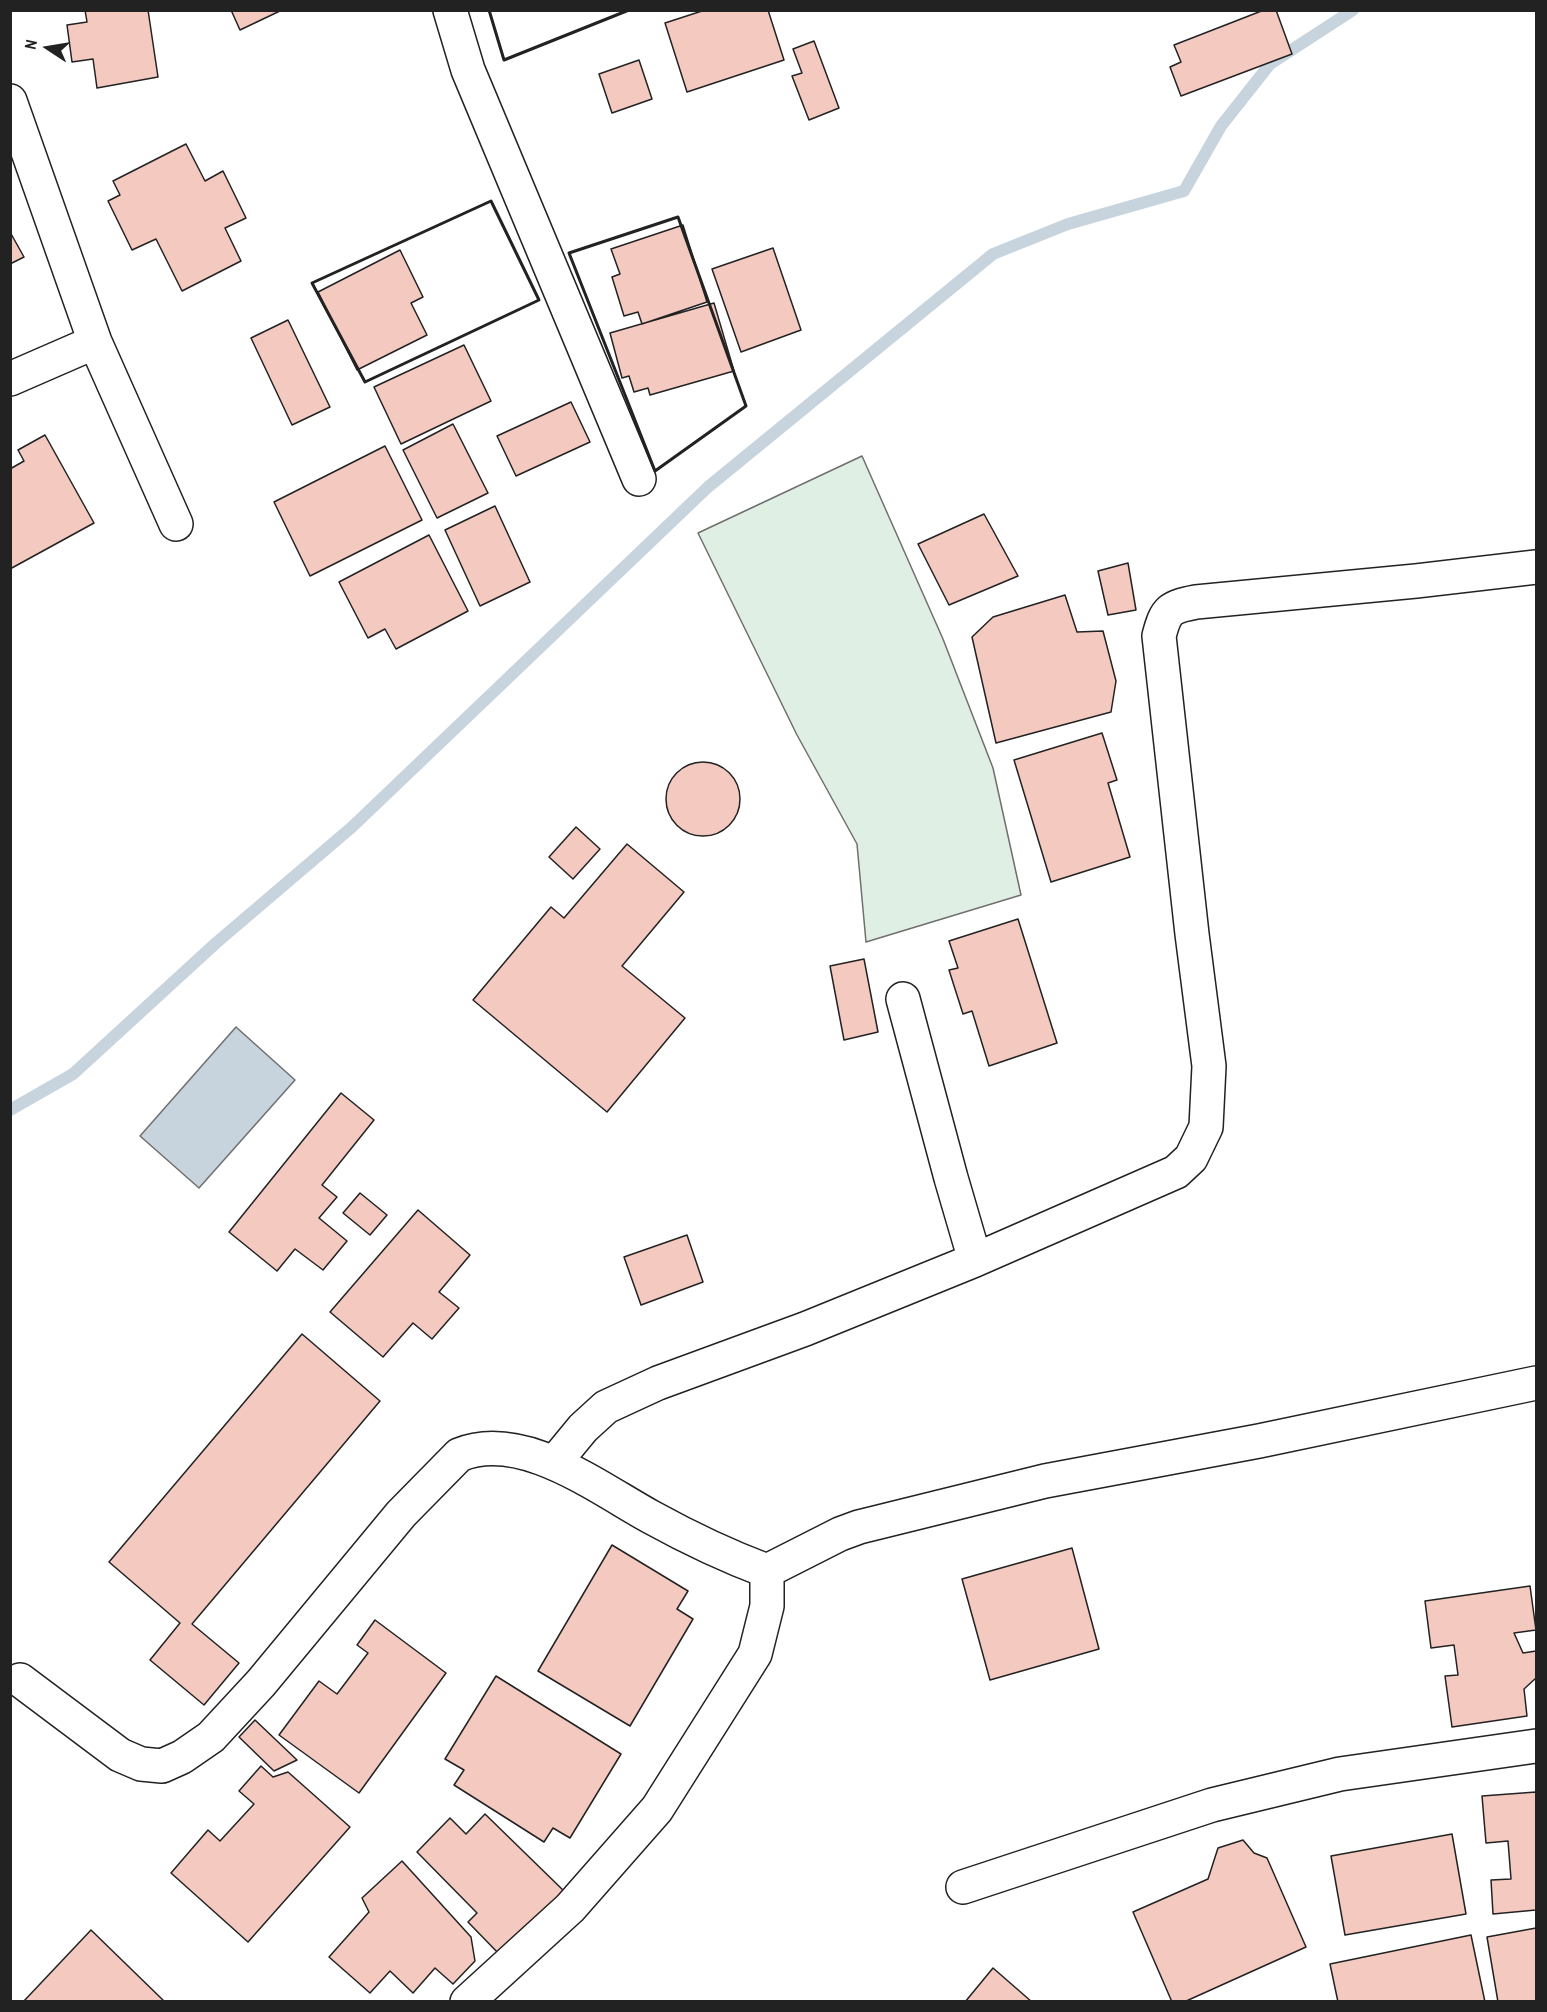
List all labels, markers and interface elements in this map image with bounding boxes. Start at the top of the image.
north arrow [18,18,78,78]
text: N [19,37,42,51]

